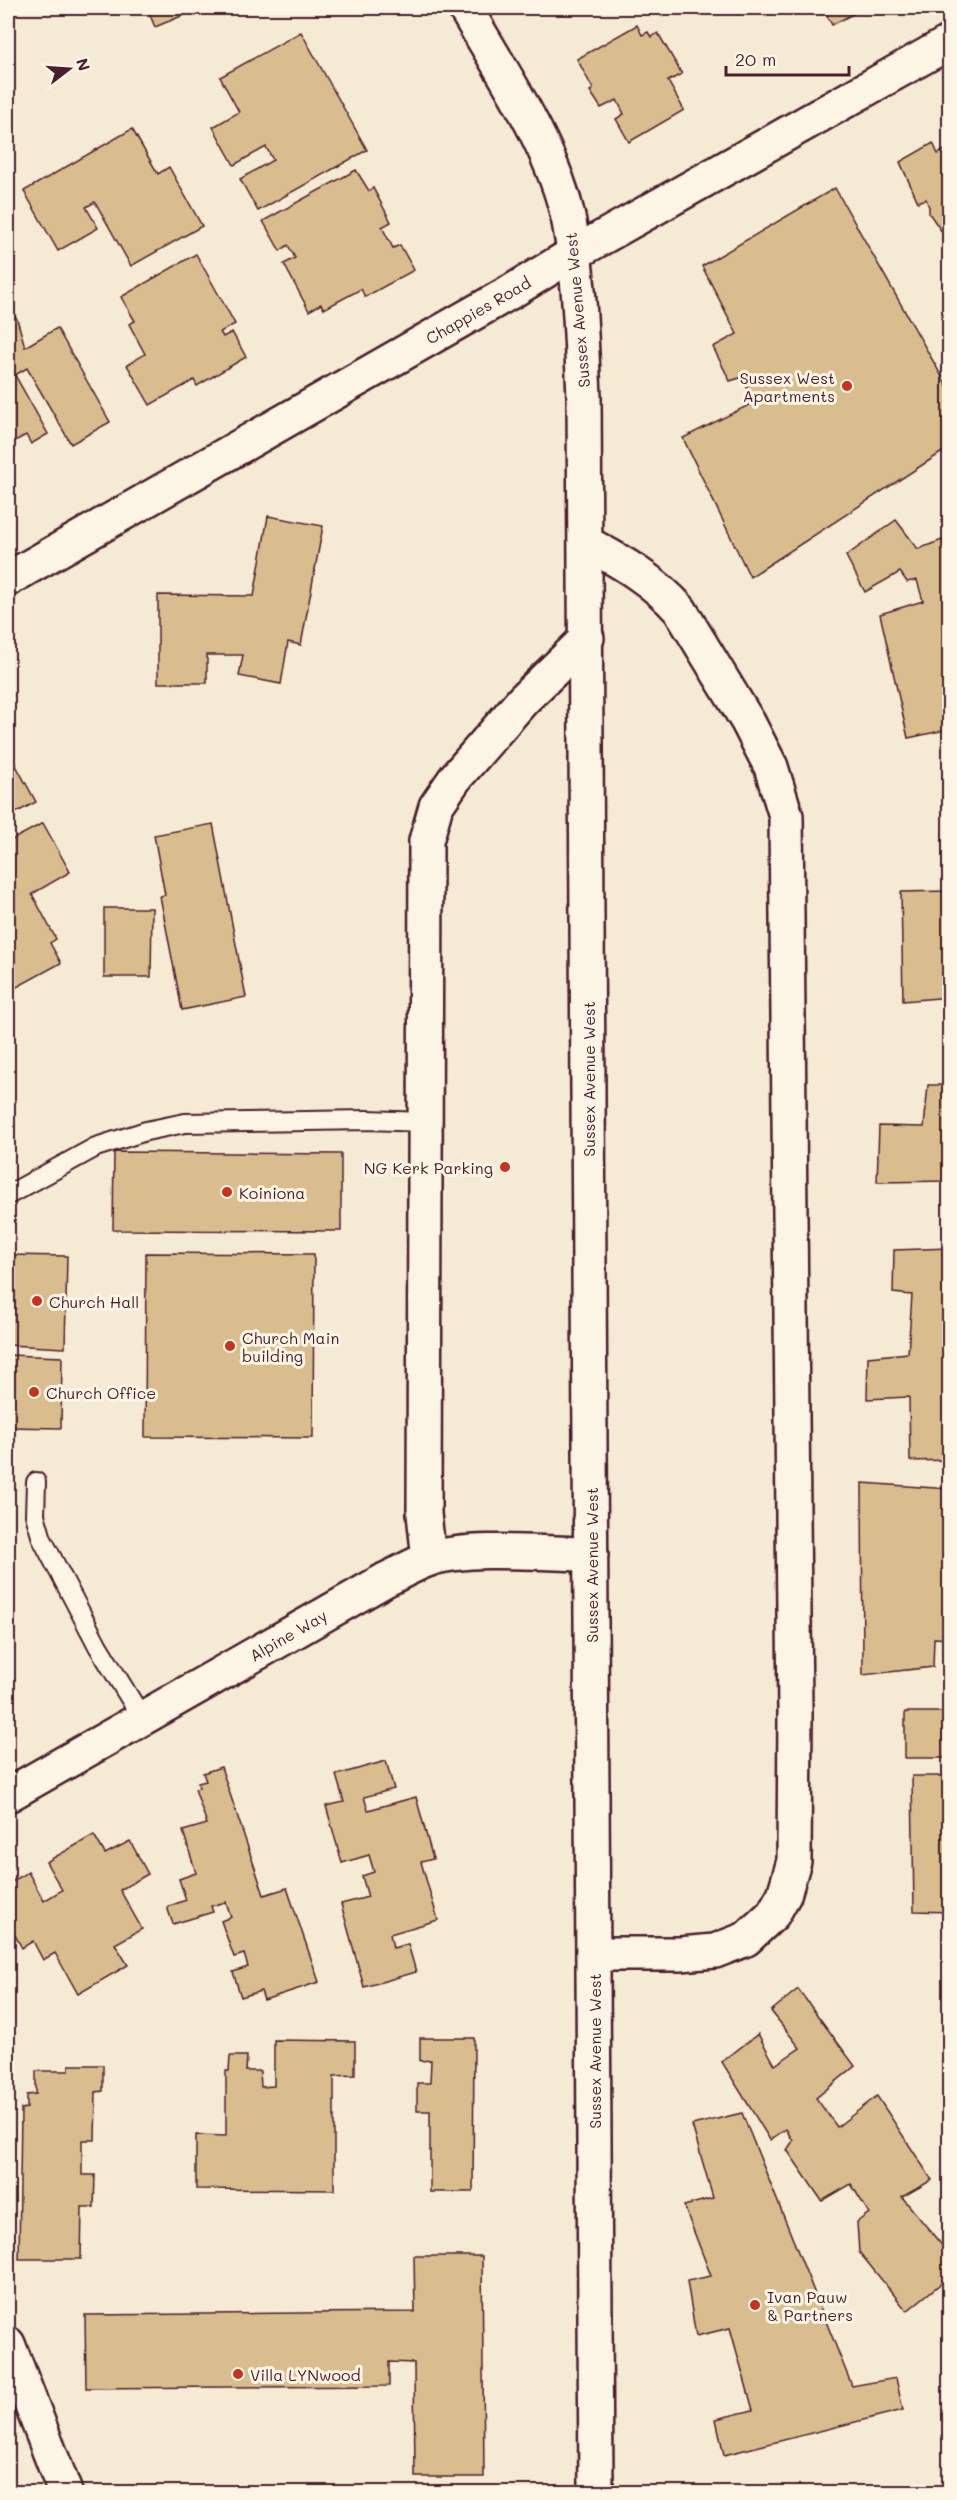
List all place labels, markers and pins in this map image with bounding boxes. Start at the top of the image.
place label: Sussex West Apartments [740,367,835,406]
marker: Sussex West Apartments [840,379,854,393]
place label: NG Kerk Parking [364,1157,493,1178]
marker: NG Kerk Parking [498,1160,512,1174]
place label: Koiniona [239,1182,305,1203]
marker: Koiniona [220,1185,234,1199]
place label: Church Hall [49,1291,139,1312]
marker: Church Hall [30,1294,44,1308]
place label: Church Main building [242,1327,339,1366]
marker: Church Main building [223,1339,237,1353]
place label: Church Office [46,1382,156,1403]
marker: Church Office [27,1385,41,1399]
place label: Ivan Pauw & Partners [767,2286,853,2325]
marker: Ivan Pauw & Partners [748,2298,762,2312]
place label: Villa LYNwood [250,2364,361,2385]
marker: Villa LYNwood [231,2367,245,2381]

